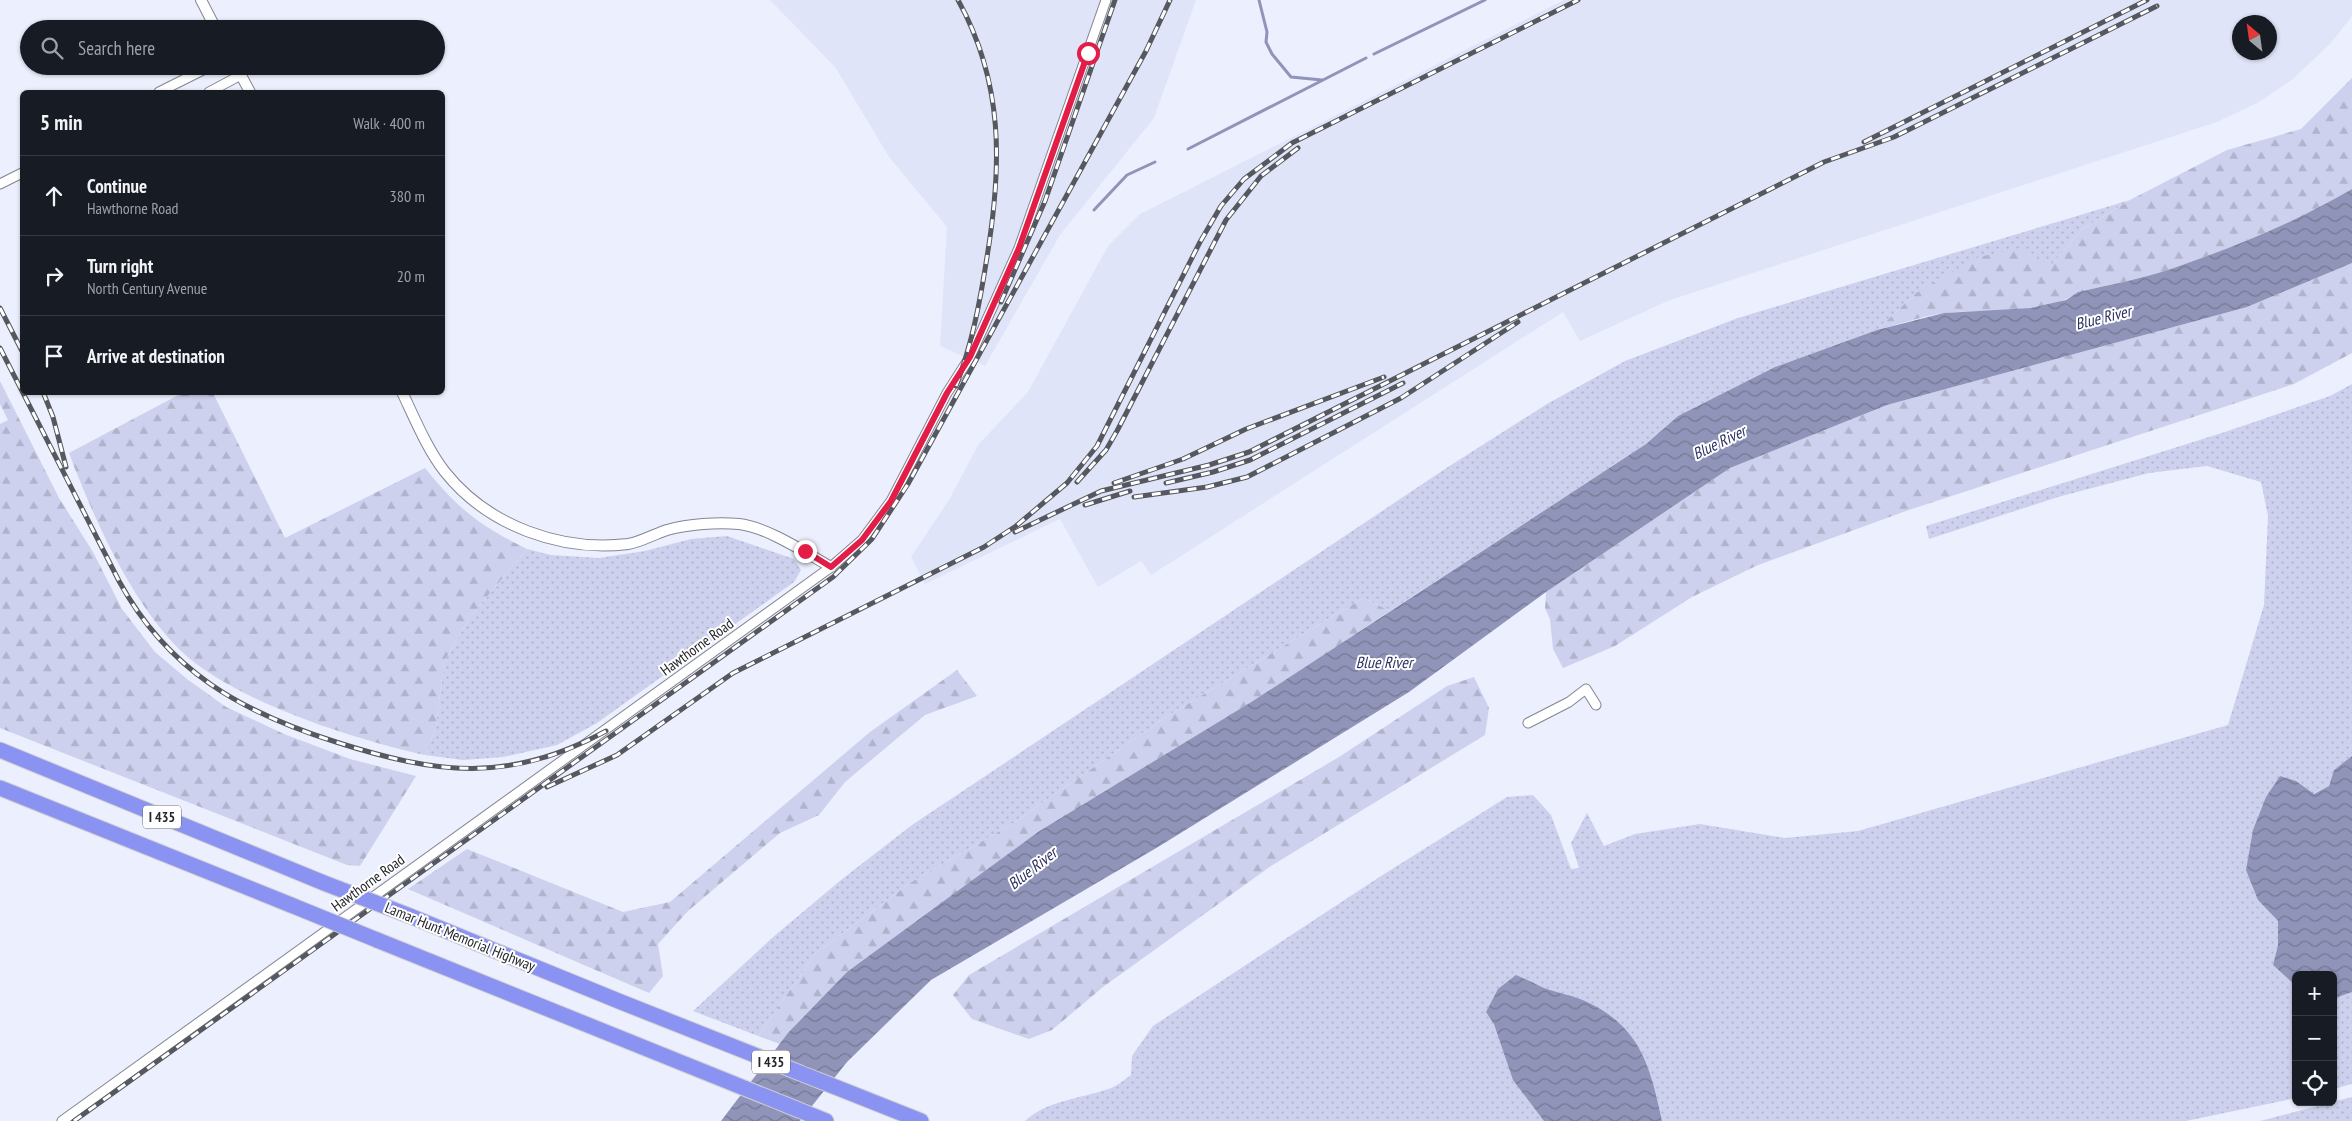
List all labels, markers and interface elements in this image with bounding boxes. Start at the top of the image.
north arrow [2232,15,2277,60]
search box [20,20,445,75]
icon: search [38,34,66,62]
text: Search here [78,36,155,60]
route start [1077,42,1100,65]
text: 5 min [40,109,82,136]
text: Walk · 400 m [353,113,425,133]
text: Continue [87,174,147,198]
icon: ahead [40,182,68,210]
text: 380 m [390,186,425,206]
text: Hawthorne Road [87,198,178,218]
text: Turn right [87,254,153,278]
icon: right [40,262,68,290]
text: 20 m [397,266,425,286]
text: North Century Avenue [87,278,207,298]
water label: Blue River [2073,300,2135,334]
icon: arrive [40,342,68,370]
text: Arrive at destination [87,344,225,368]
water label: Blue River [1689,419,1751,463]
route end [794,540,817,563]
street label: Hawthorne Road [656,614,737,679]
water label: Blue River [1356,652,1415,672]
road number: I 435 [143,806,181,829]
water label: Blue River [1004,841,1063,893]
street label: Hawthorne Road [327,850,408,915]
street label: Lamar Hunt Memorial Highway [382,898,538,976]
map controls [2292,971,2337,1106]
button: + [2292,971,2337,1016]
button: − [2292,1016,2337,1061]
road number: I 435 [752,1050,790,1074]
button: locate [2292,1061,2337,1106]

